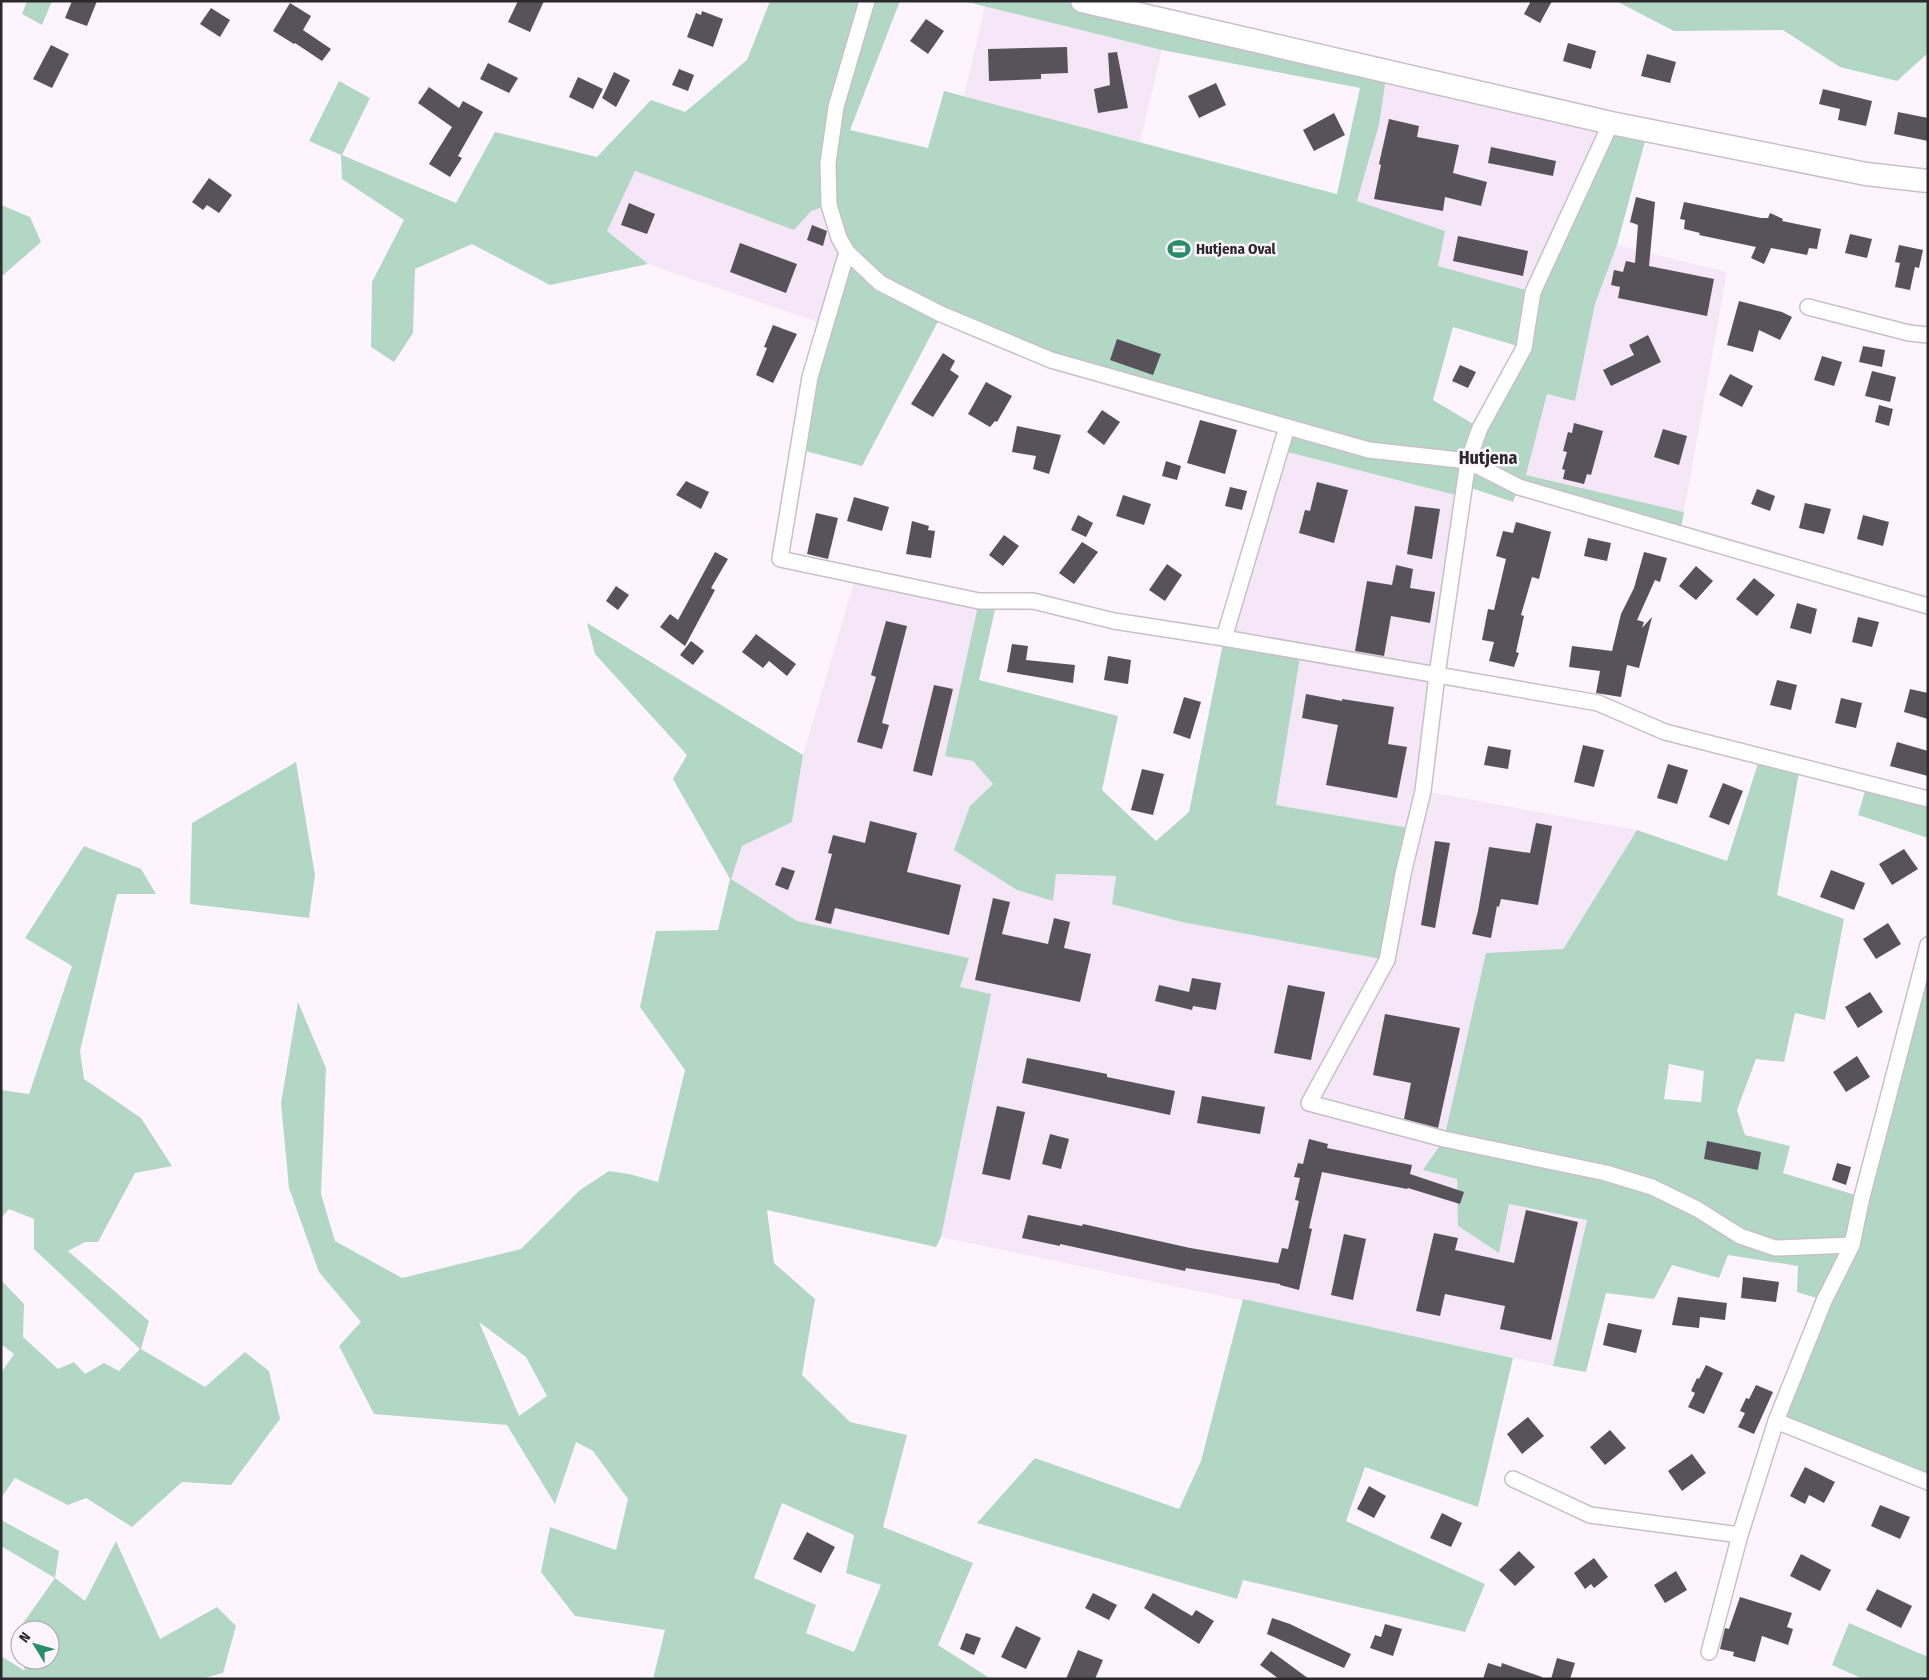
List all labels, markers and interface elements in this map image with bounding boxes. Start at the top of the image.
sports icon: Hutjena Oval [1166,236,1192,262]
place label: Hutjena Oval [1196,240,1277,258]
district label: Hutjena [1459,447,1517,469]
north arrow [10,1620,60,1670]
text: N [16,1629,34,1646]

